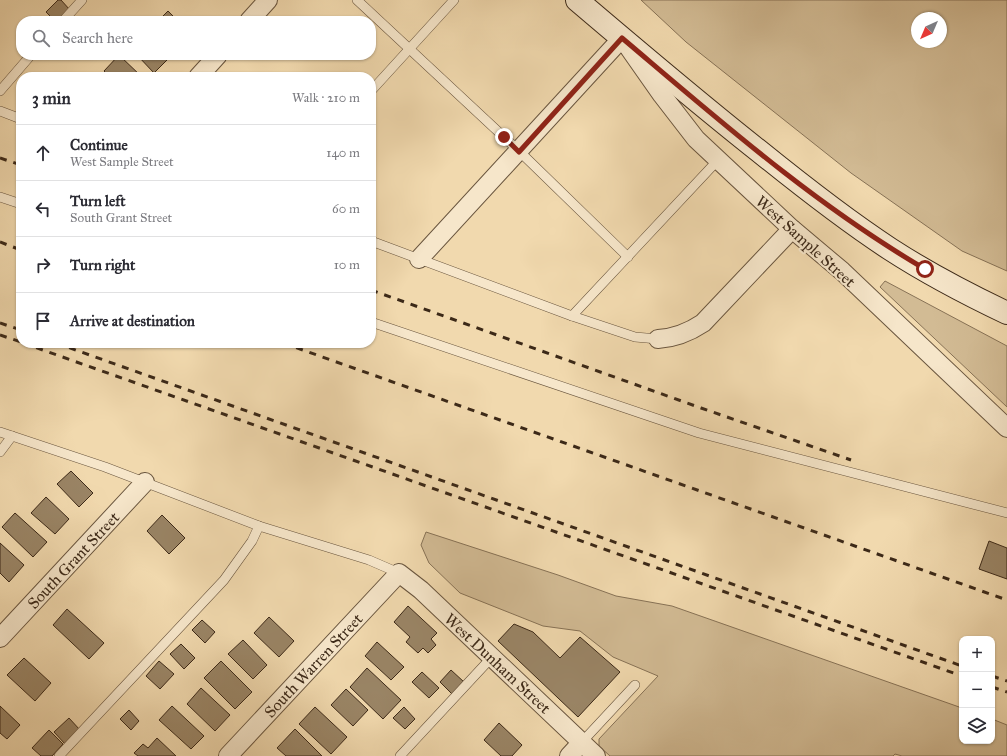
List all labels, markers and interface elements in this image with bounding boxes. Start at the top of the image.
north arrow [911,12,947,48]
search box [16,16,376,60]
icon: search [30,27,52,49]
text: Search here [62,29,133,47]
text: 3 min [32,88,71,109]
text: Walk · 210 m [292,90,360,106]
route end [495,128,513,146]
text: Continue [70,136,128,154]
icon: ahead [32,142,54,164]
text: 140 m [326,145,360,161]
text: West Sample Street [70,154,174,170]
text: Turn left [70,192,126,210]
street label: West Sample Street [752,192,860,291]
icon: left [32,198,54,220]
text: 60 m [332,201,360,217]
text: South Grant Street [70,210,172,226]
icon: right [32,254,54,276]
text: Turn right [70,256,135,274]
text: 10 m [334,257,360,273]
route start [916,260,934,278]
icon: arrive [32,310,54,332]
text: Arrive at destination [70,312,195,330]
street label: South Grant Street [24,508,123,613]
street label: South Warren Street [260,609,367,721]
street label: West Dunham Street [441,609,555,718]
map controls [959,636,995,744]
button: + [959,636,995,672]
button: − [959,672,995,708]
button: layers [959,708,995,744]

